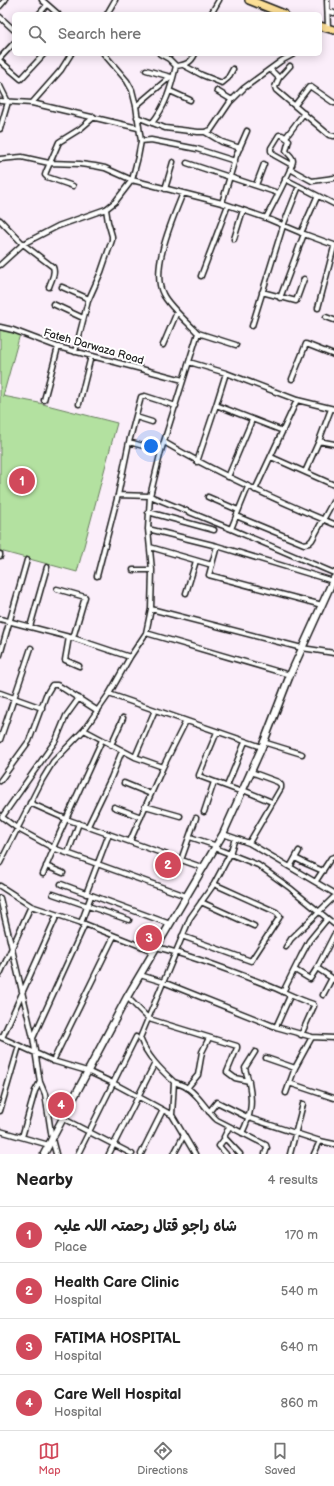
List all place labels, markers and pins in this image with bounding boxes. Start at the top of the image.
pin: 1 [9,466,35,496]
pin: 2 [155,850,181,880]
pin: 3 [136,923,162,953]
pin: 4 [48,1090,74,1120]

